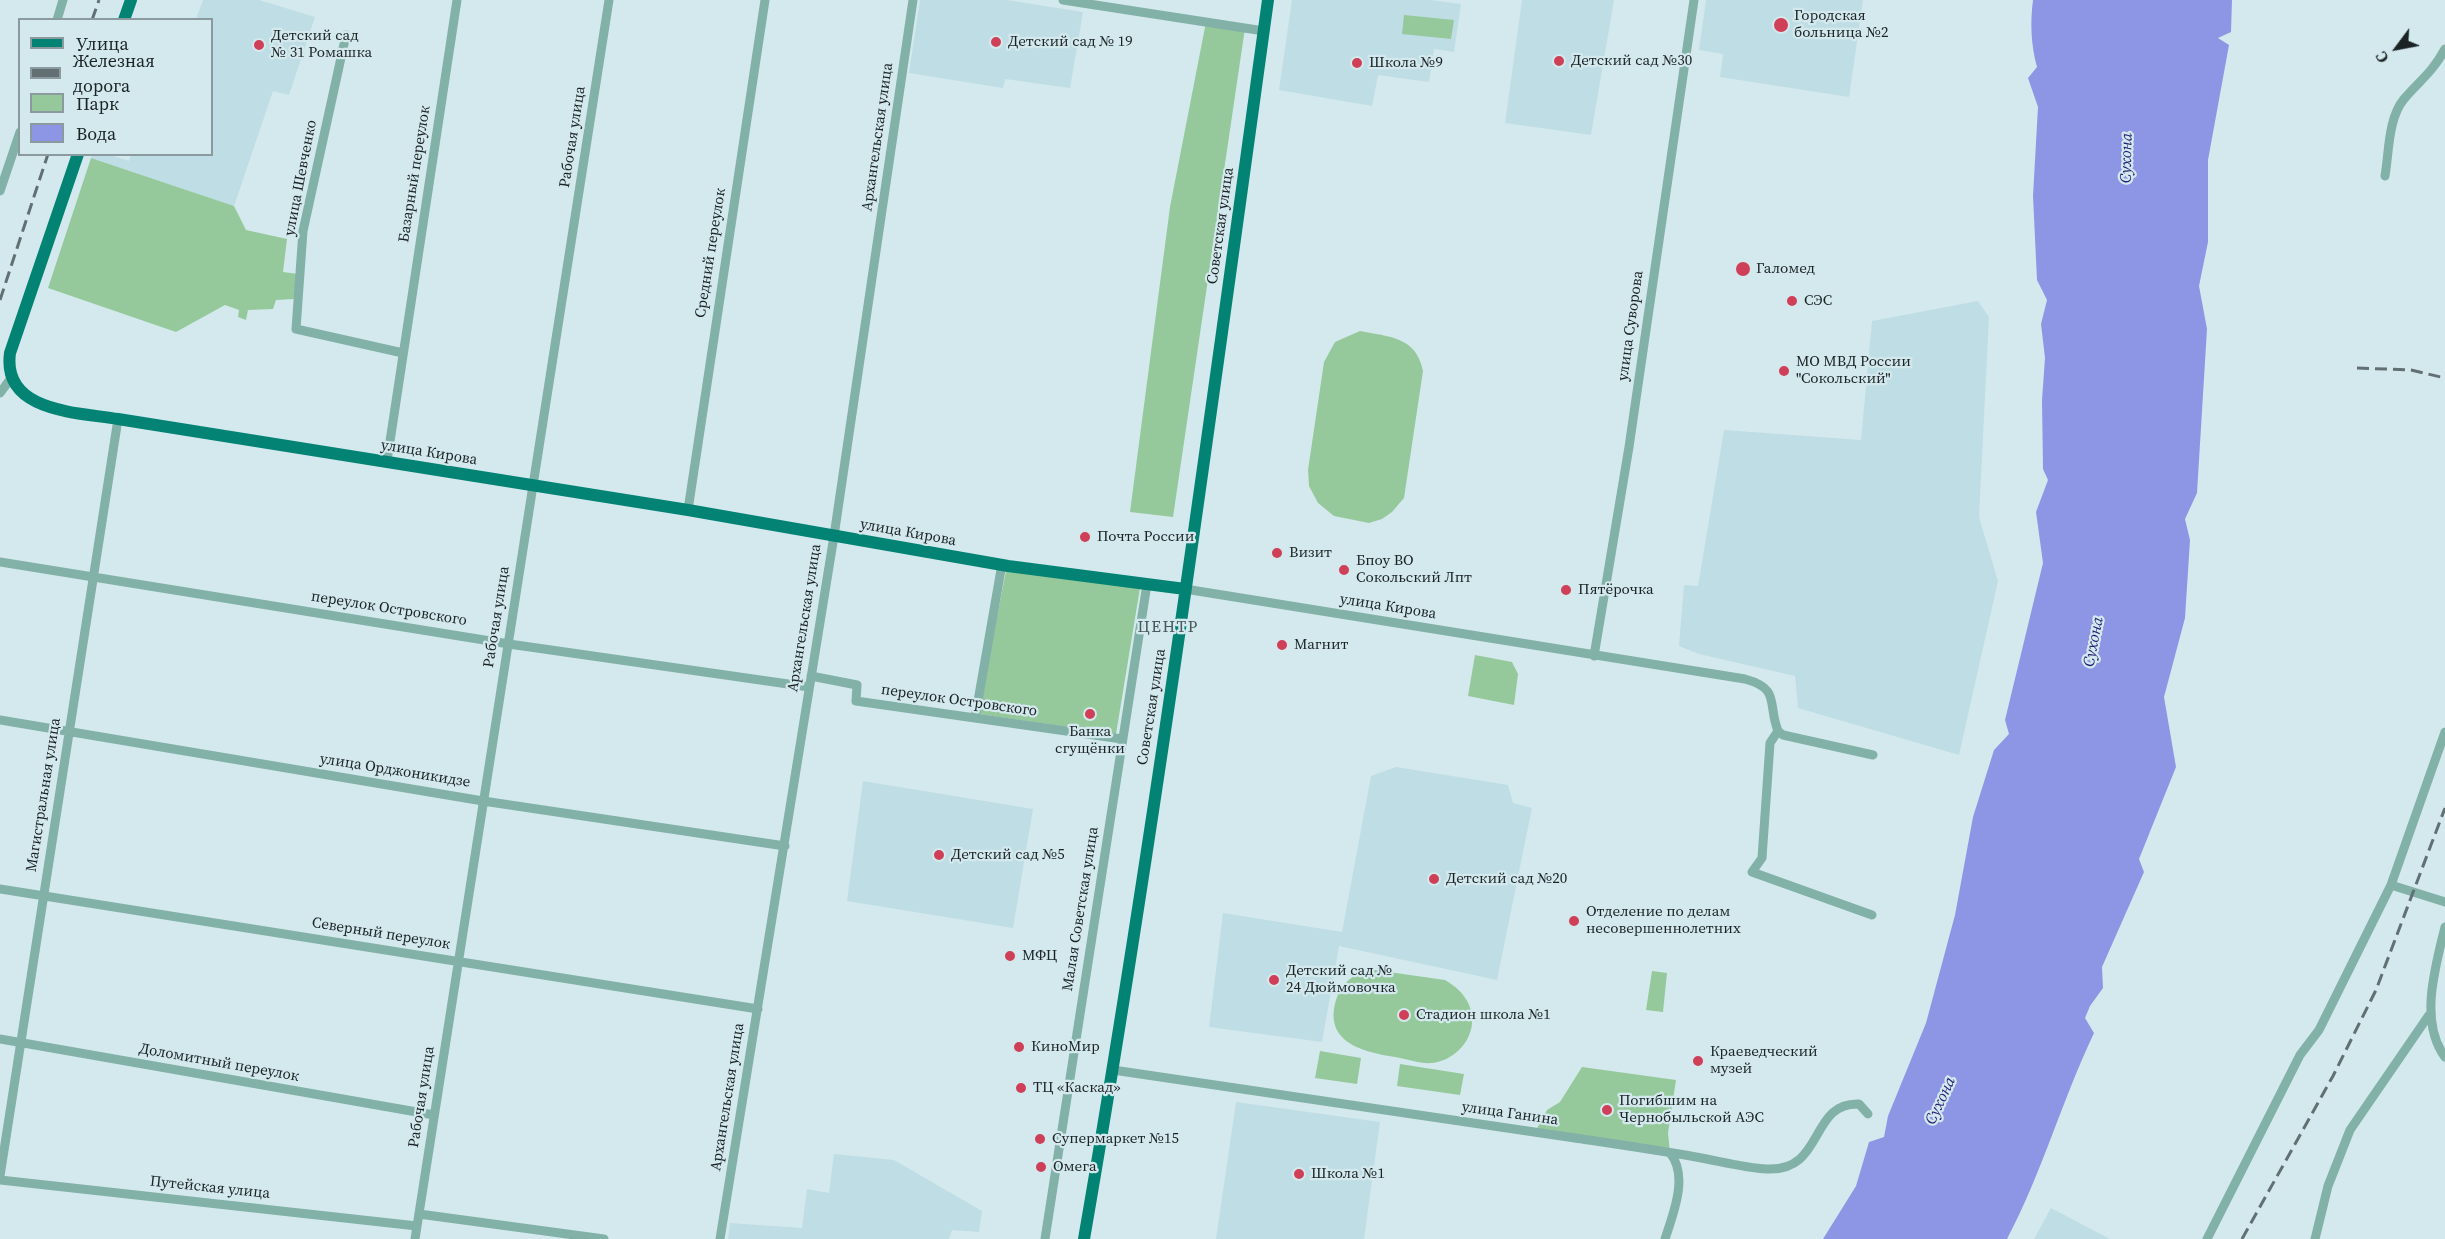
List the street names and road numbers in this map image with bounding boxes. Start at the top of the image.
street label: Архангельская улица [859,62,897,212]
street label: Рабочая улица [556,85,590,189]
street label: Базарный переулок [395,104,435,244]
street label: улица Шевченко [281,118,321,238]
street label: Советская улица [1204,166,1238,286]
street label: Средний переулок [692,187,730,319]
street label: улица Суворова [1614,270,1648,382]
street label: улица Кирова [379,436,479,470]
street label: улица Кирова [858,516,958,550]
street label: Архангельская улица [784,543,826,693]
street label: Рабочая улица [480,565,514,669]
street label: переулок Островского [310,588,468,630]
street label: улица Кирова [1338,590,1438,624]
street label: Советская улица [1134,647,1170,767]
street label: переулок Островского [880,681,1038,721]
street label: Магистральная улица [23,717,65,873]
street label: улица Орджоникидзе [318,750,472,792]
street label: Малая Советская улица [1059,825,1103,993]
street label: Северный переулок [310,914,452,954]
street label: Архангельская улица [707,1022,749,1172]
street label: Доломитный переулок [138,1040,300,1086]
street label: Рабочая улица [405,1045,439,1149]
street label: улица Ганина [1461,1098,1559,1130]
street label: Путейская улица [149,1173,271,1203]

